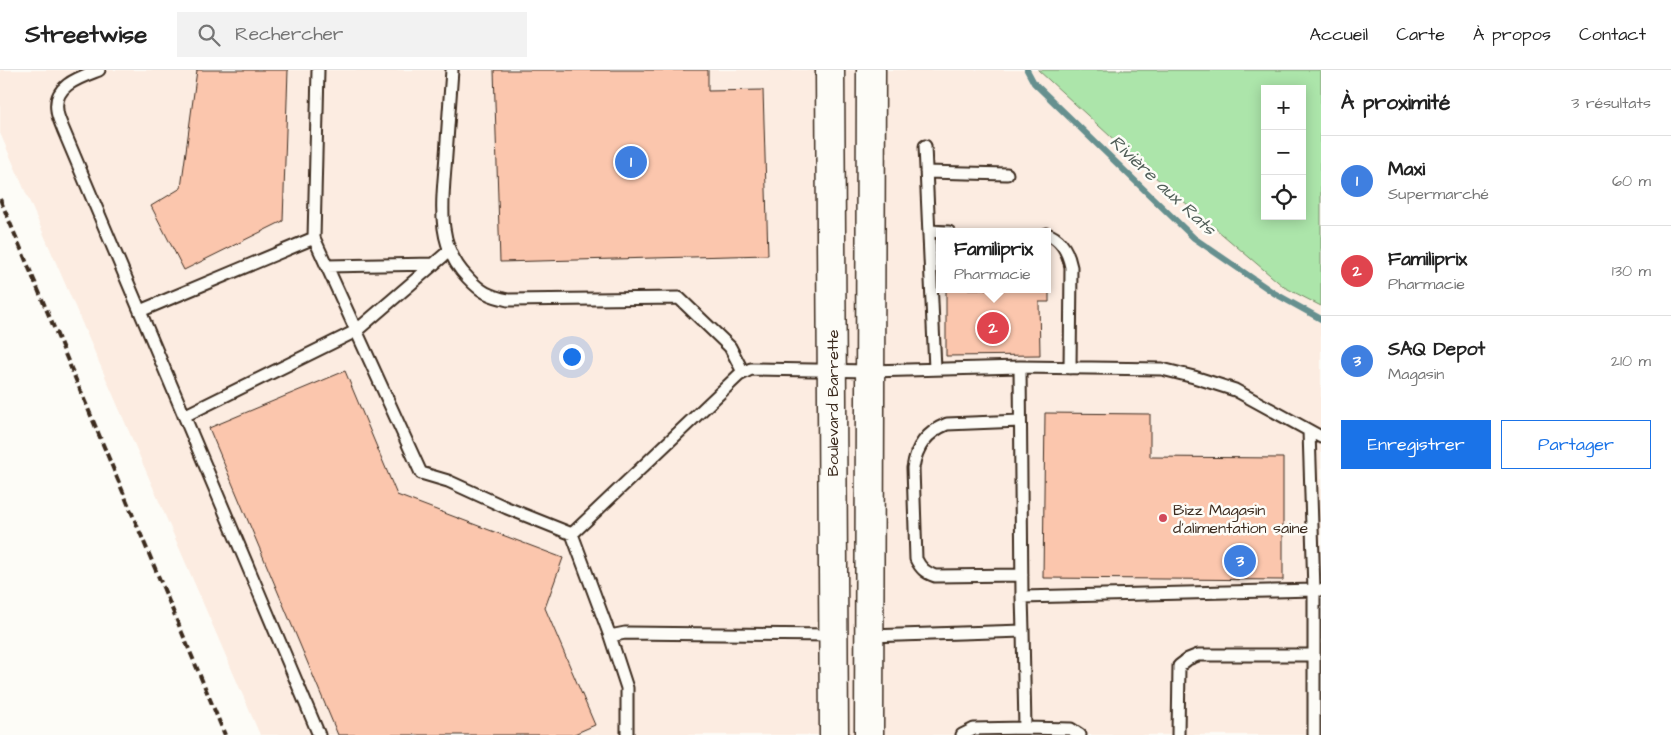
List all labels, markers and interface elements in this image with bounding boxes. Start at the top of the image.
search box [177,12,527,57]
text: Streetwise [25,18,147,52]
icon: search [195,21,223,49]
text: Rechercher [235,21,343,48]
text: Accueil [1309,22,1368,47]
text: Carte [1396,22,1445,47]
text: À propos [1473,22,1551,47]
text: Contact [1579,22,1646,47]
map controls [1261,85,1306,220]
button: + [1261,85,1306,130]
text: À proximité [1341,88,1450,117]
text: 3 résultats [1571,92,1651,114]
water label: Rivière aux Rats [1104,130,1222,242]
button: − [1261,130,1306,175]
pin: 1 [615,143,647,181]
text: Maxi [1388,156,1425,183]
text: 1 [1356,170,1358,192]
text: 60 m [1612,170,1651,192]
button: locate [1261,175,1306,220]
text: Supermarché [1388,183,1489,205]
popup [936,228,1051,293]
text: Familiprix [954,236,1033,263]
text: Familiprix [1388,246,1467,273]
text: 2 [1352,260,1362,282]
text: 130 m [1612,260,1651,282]
text: Pharmacie [954,263,1031,285]
text: Pharmacie [1388,273,1465,295]
pin: 2 [977,309,1009,347]
street label: Boulevard Barrette [822,329,844,476]
text: SAQ Depot [1388,336,1485,363]
your location [559,344,585,370]
text: 3 [1353,350,1361,372]
text: 210 m [1611,350,1651,372]
text: Magasin [1388,363,1444,385]
button: Enregistrer [1341,420,1491,469]
button: Partager [1501,420,1651,469]
place label: Bizz Magasin d'alimentation saine [1173,499,1308,539]
marker: Bizz Magasin d'alimentation saine [1157,512,1169,524]
pin: 3 [1224,542,1256,580]

